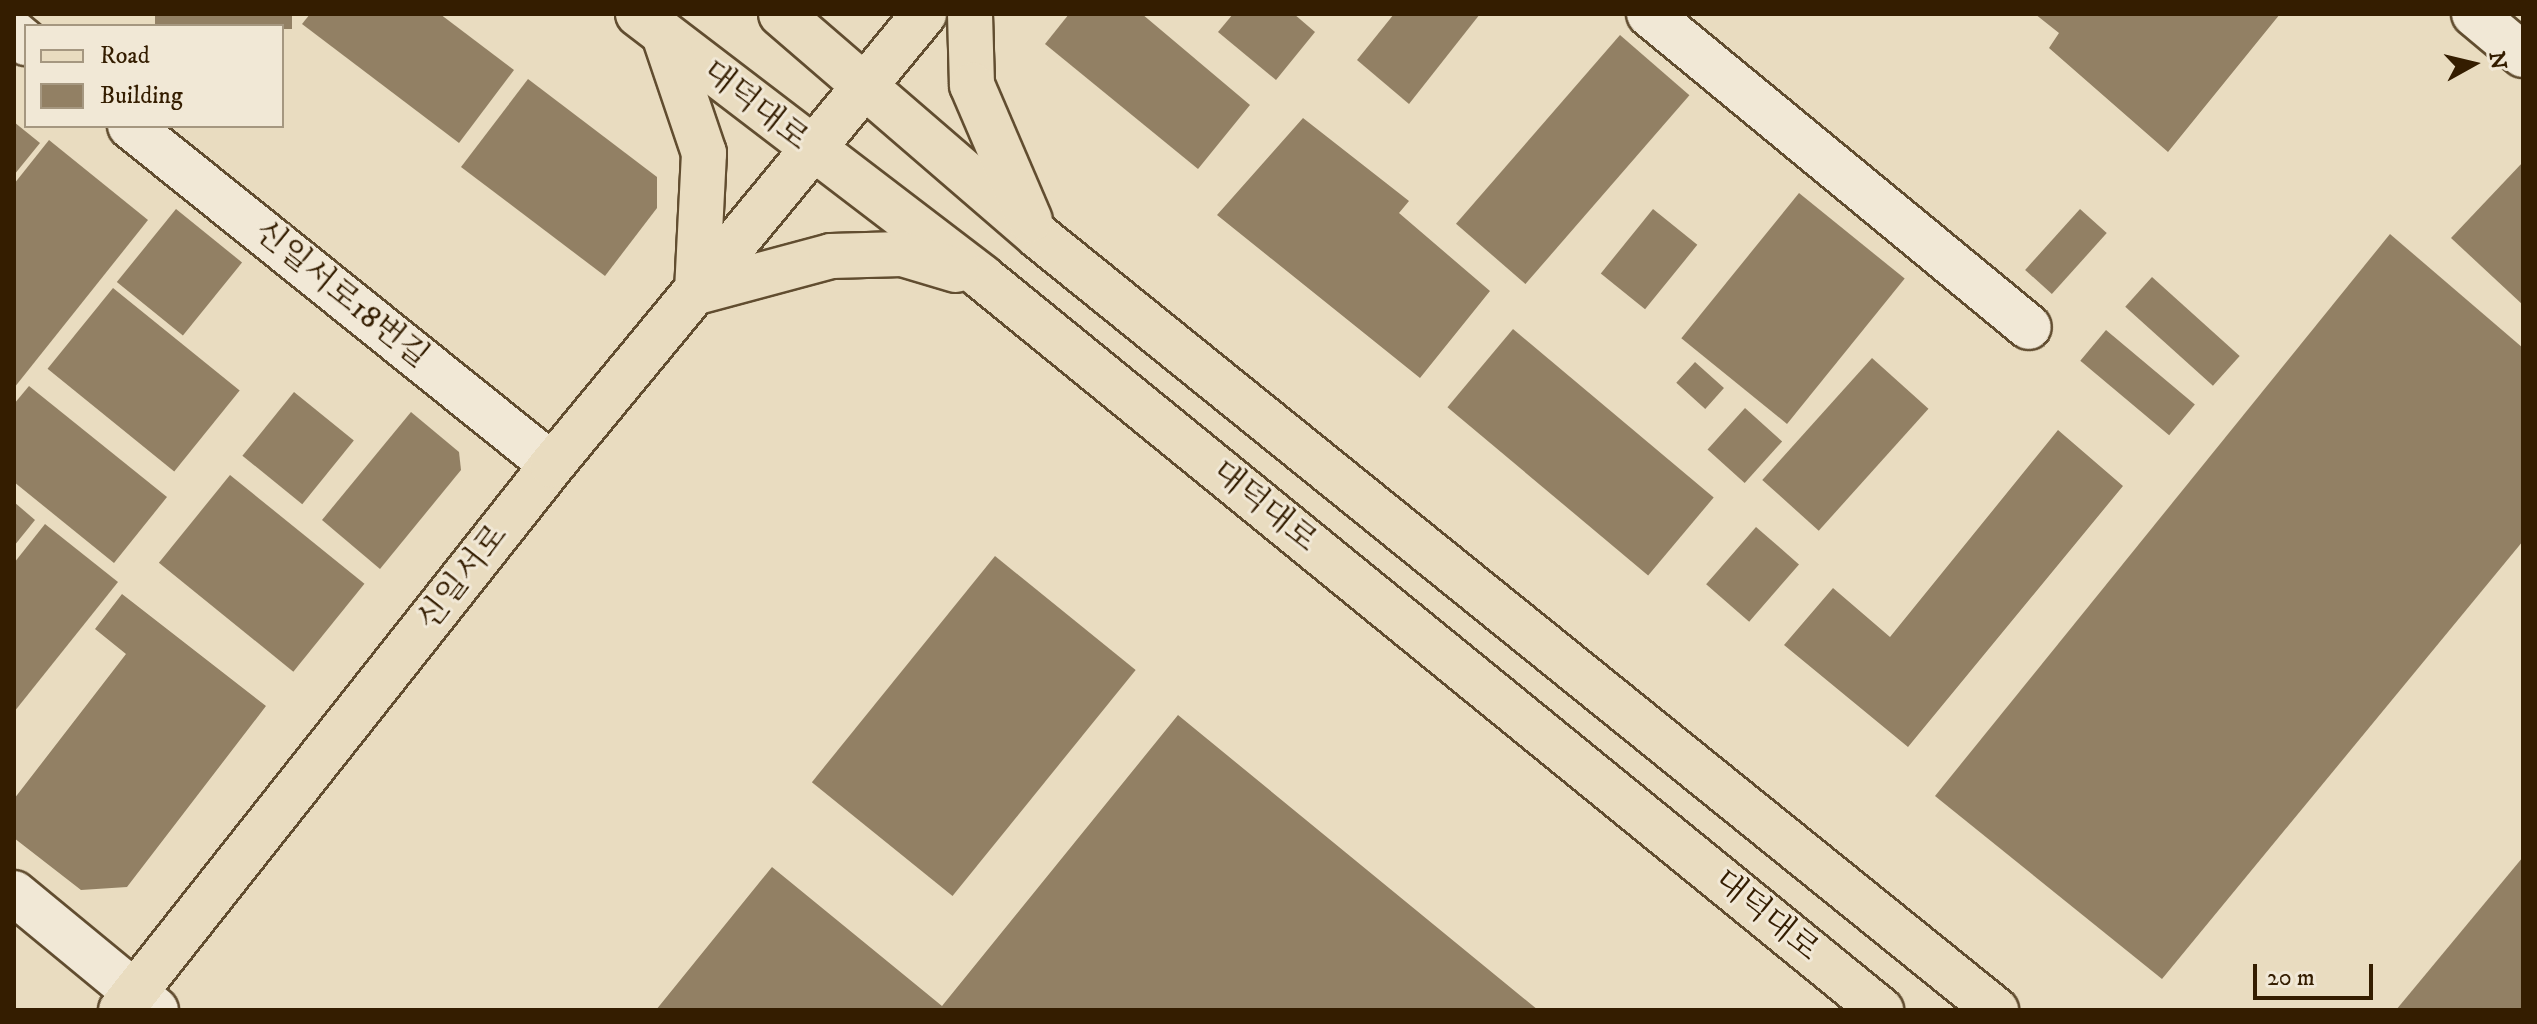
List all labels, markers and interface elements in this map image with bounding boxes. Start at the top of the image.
legend [24,24,284,128]
north arrow [2433,24,2513,104]
text: Road [100,41,150,71]
text: N [2483,50,2512,71]
street label: 대덕대로 [694,53,816,159]
text: Building [100,81,183,111]
street label: 신일서로18번길 [246,213,436,377]
street label: 대덕대로 [1204,453,1324,561]
street label: 신일서로 [410,517,516,639]
street label: 대덕대로 [1706,862,1826,970]
scale bar [2257,948,2377,998]
text: 20 m [2267,963,2315,993]

